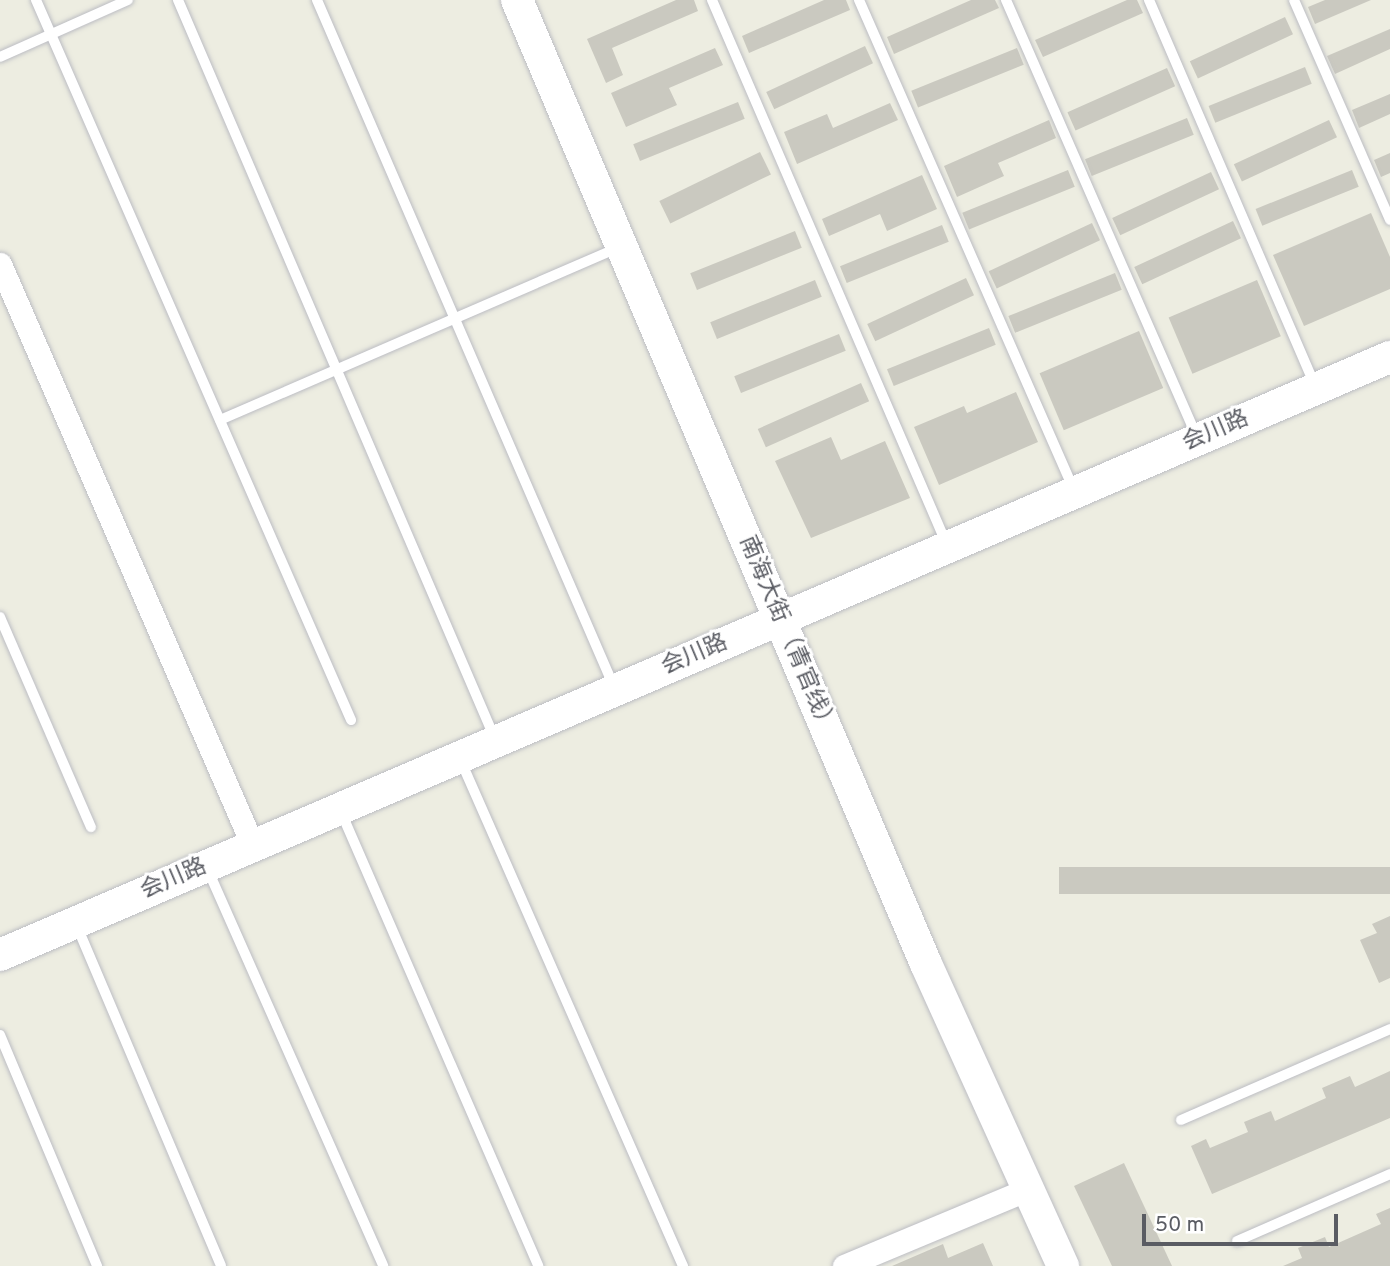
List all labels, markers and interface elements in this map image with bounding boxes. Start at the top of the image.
street label: 会川路 [1179,406,1253,458]
street label: 南海大街 （青官线） [732,532,840,738]
street label: 会川路 [658,630,732,682]
street label: 会川路 [137,854,211,906]
scale bar [1145,1200,1341,1244]
text: 50 m [1155,1212,1204,1239]

